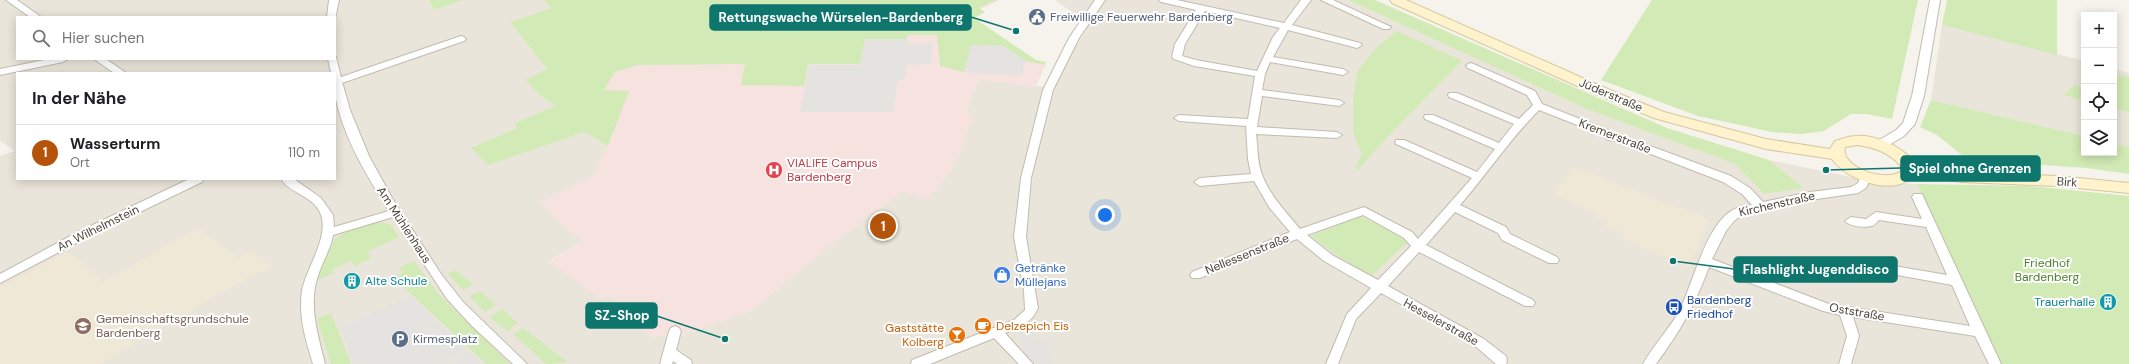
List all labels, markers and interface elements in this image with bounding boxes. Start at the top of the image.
callout: Rettungswache Würselen-Bardenberg [710,5,971,30]
public building icon: Freiwillige Feuerwehr Bardenberg [1027,7,1047,27]
text: Rettungswache Würselen-Bardenberg [719,9,964,26]
place label: Freiwillige Feuerwehr Bardenberg [1050,9,1233,25]
map controls [2081,12,2117,156]
button: + [2081,12,2117,48]
search box [16,16,336,60]
icon: search [30,27,52,49]
text: Hier suchen [62,28,144,48]
button: − [2081,48,2117,84]
street label: Jüderstraße [1577,74,1645,116]
button: locate [2081,84,2117,120]
text: In der Nähe [32,87,127,109]
street label: Kremerstraße [1577,115,1654,157]
button: layers [2081,120,2117,156]
text: Wasserturm [70,134,160,154]
text: 1 [43,144,47,161]
text: 110 m [288,144,320,161]
text: Ort [70,154,90,171]
place label: VIALIFE Campus Bardenberg [787,155,878,185]
callout: Spiel ohne Grenzen [1901,156,2040,181]
hospital icon: VIALIFE Campus Bardenberg [764,160,784,180]
text: Spiel ohne Grenzen [1909,160,2031,177]
street label: Birk [2056,173,2078,191]
street label: Am Mühlenhaus [373,184,435,266]
street label: Kirchenstraße [1737,187,1817,221]
street label: An Wilhelmstein [54,201,142,255]
your location [1095,205,1115,225]
pin: 1 [870,211,896,241]
street label: Nellessenstraße [1203,230,1291,278]
park label: Friedhof Bardenberg [2015,255,2080,285]
callout: Flashlight Jugenddisco [1734,257,1897,282]
place label: Getränke Müllejans [1015,260,1067,290]
text: Flashlight Jugenddisco [1743,261,1889,278]
shop icon: Getränke Müllejans [992,265,1012,285]
building icon: Alte Schule [342,271,362,291]
place label: Alte Schule [365,273,427,289]
place label: Bardenberg Friedhof [1687,292,1752,322]
building icon: Trauerhalle [2098,292,2118,312]
place label: Trauerhalle [2034,294,2095,310]
street label: Hesselerstraße [1400,295,1482,349]
bus stop icon: Bardenberg Friedhof [1664,297,1684,317]
street label: Oststraße [1828,299,1886,325]
callout: SZ-Shop [586,303,657,328]
text: SZ-Shop [594,307,650,324]
place label: Gemeinschaftsgrundschule Bardenberg [96,311,249,341]
school or university icon: Gemeinschaftsgrundschule Bardenberg [73,316,93,336]
cafe icon: Delzepich Eis [973,316,993,336]
place label: Delzepich Eis [996,318,1069,334]
place label: Gaststätte Kolberg [885,320,944,350]
bar icon: Gaststätte Kolberg [947,325,967,345]
parking icon: Kirmesplatz [390,329,410,349]
place label: Kirmesplatz [413,331,478,347]

